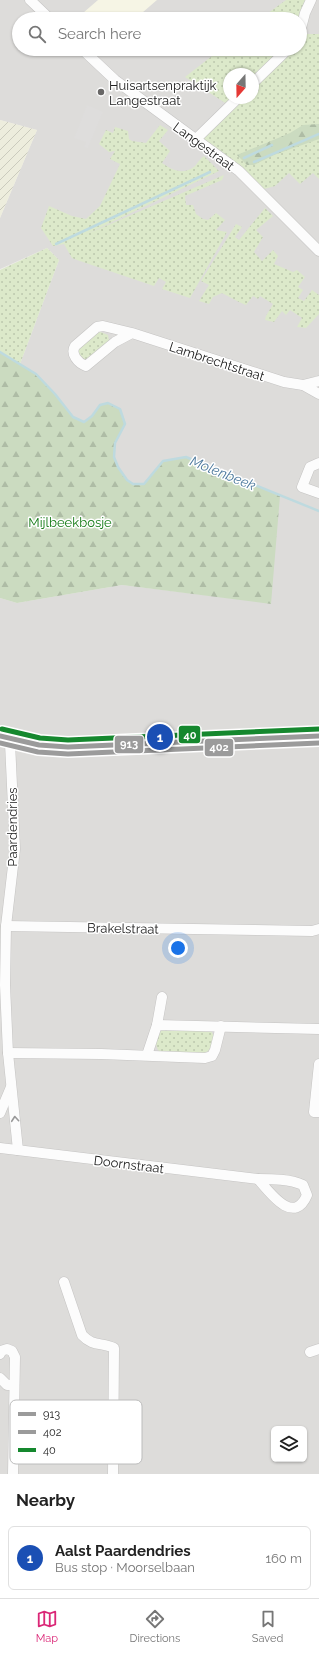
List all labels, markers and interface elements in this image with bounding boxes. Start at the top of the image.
search box [12,12,307,56]
icon: search [26,23,48,45]
text: Search here [58,25,141,43]
north arrow [223,68,259,104]
place label: Huisartsenpraktijk Langestraat [109,78,217,108]
marker: Huisartsenpraktijk Langestraat [96,87,106,97]
street label: Langestraat [170,119,238,174]
street label: Lambrechtstraat [167,339,267,384]
water label: Molenbeek [188,453,259,494]
park label: Mijlbeekbosje [28,515,112,530]
pin: 1 [147,722,173,752]
line badge: 40 [178,725,201,744]
text: 40 [183,729,197,742]
line badge: 913 [114,735,144,754]
text: 913 [120,738,138,751]
line badge: 402 [204,738,234,757]
text: 402 [209,741,229,754]
street label: Paardendries [5,787,20,867]
street label: Brakelstraat [87,920,160,937]
your location [168,938,188,958]
one-way arrow [11,1116,20,1122]
street label: Doornstraat [93,1153,165,1176]
legend [10,1400,142,1464]
text: 913 [43,1408,60,1421]
text: 402 [43,1426,62,1439]
map controls [271,1426,307,1462]
button: layers [271,1426,307,1462]
text: 40 [43,1444,56,1457]
text: Nearby [16,1490,75,1510]
text: Aalst Paardendries [55,1542,191,1560]
text: 1 [27,1551,33,1566]
text: 160 m [265,1551,302,1566]
text: Bus stop · Moorselbaan [55,1560,195,1575]
tab: Map [36,1608,58,1645]
tab: Directions [130,1608,180,1645]
tab: Saved [252,1608,283,1645]

